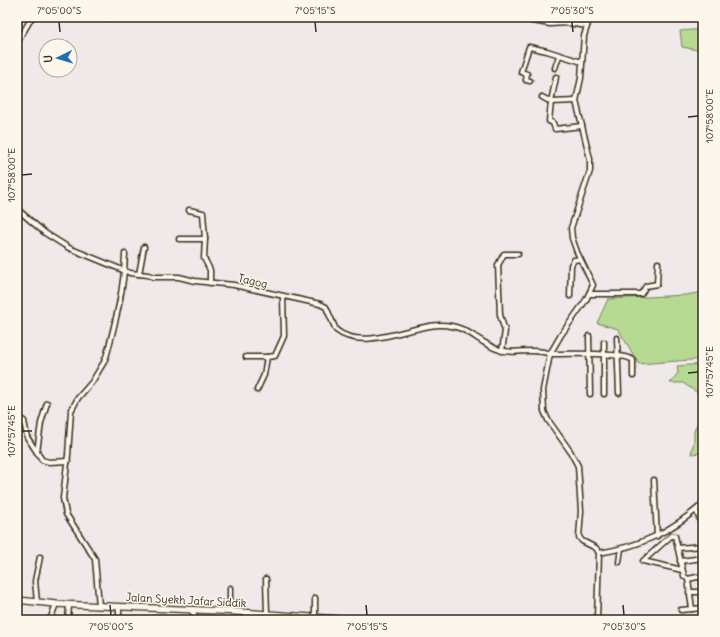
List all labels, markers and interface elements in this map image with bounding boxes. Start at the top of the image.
text: 7°05'00"S [37,4,82,17]
text: 7°05'15"S [294,4,336,17]
text: 7°05'30"S [550,4,594,17]
north arrow [38,38,78,78]
text: U [41,55,55,63]
text: 107°58'00"E [703,89,716,143]
text: 107°58'00"E [5,148,18,202]
street label: Tagog [237,271,269,291]
text: 107°57'45"E [703,346,716,398]
text: 107°57'45"E [5,405,18,457]
street label: Jalan Syekh Jafar Siddik [125,590,247,610]
text: 7°05'00"S [89,620,134,633]
text: 7°05'15"S [346,620,388,633]
text: 7°05'30"S [602,620,646,633]

